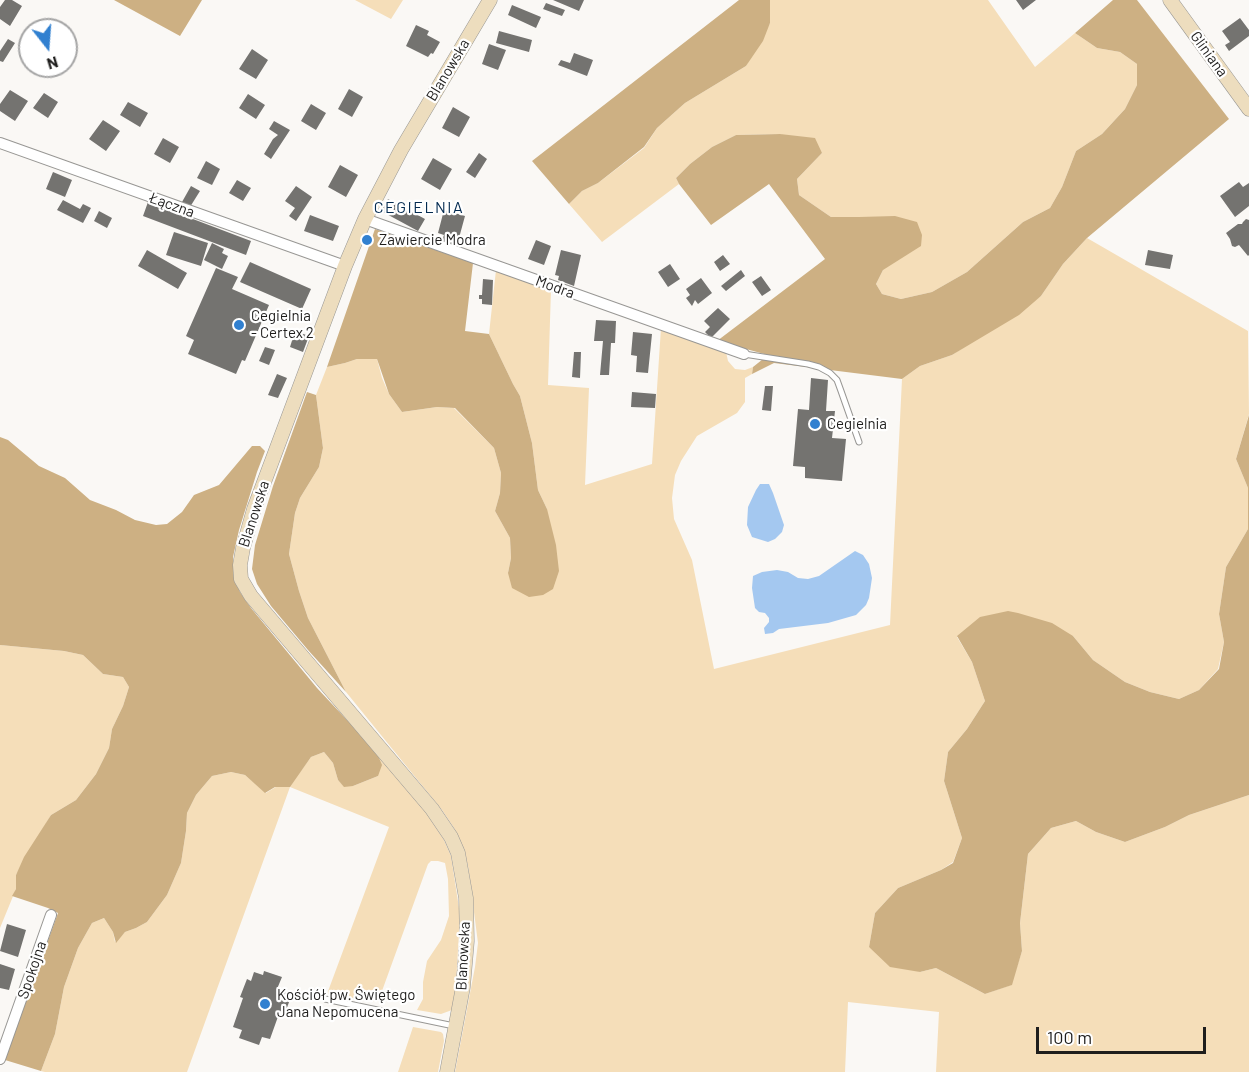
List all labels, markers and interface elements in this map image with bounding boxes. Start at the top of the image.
north arrow [18,18,78,78]
street label: Gliniana [1186,28,1232,80]
street label: Blanowska [423,36,473,104]
text: N [45,53,61,74]
street label: Łączna [147,189,197,221]
district label: CEGIELNIA [374,198,464,218]
place label: Zawiercie Modra [379,231,486,249]
marker: Zawiercie Modra [360,233,374,247]
street label: Modra [533,272,577,302]
place label: Cegielnia - Certex 2 [251,307,314,342]
marker: Cegielnia - Certex 2 [232,318,246,332]
place label: Cegielnia [827,415,887,433]
marker: Cegielnia [808,417,822,431]
street label: Blanowska [235,478,273,550]
street label: Blanowska [452,921,474,991]
street label: Spokojna [14,939,50,1001]
place label: Kościół pw. Świętego Jana Nepomucena [277,986,415,1021]
marker: Kościół pw. Świętego Jana Nepomucena [258,997,272,1011]
scale bar [1039,1015,1208,1053]
text: 100 m [1047,1026,1092,1048]

